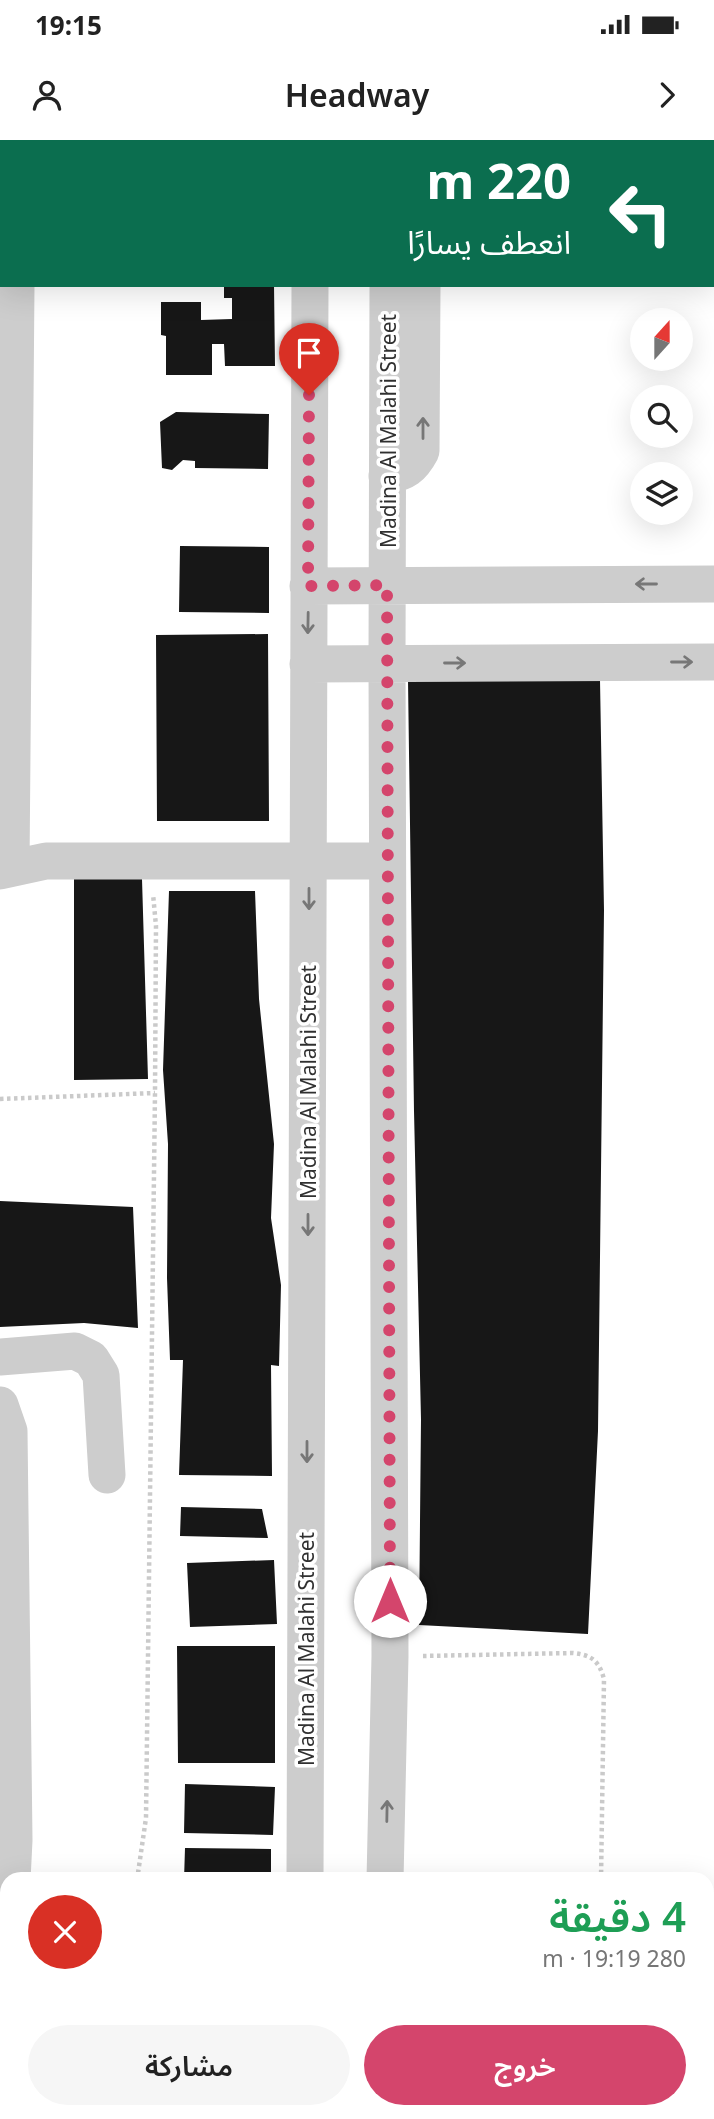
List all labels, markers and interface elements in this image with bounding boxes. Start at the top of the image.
text: 19:15 [35,7,102,43]
text: Headway [285,73,429,116]
icon: person [28,76,66,114]
icon: forward [648,76,686,114]
text: 220 m [426,147,571,213]
icon: left [595,168,686,259]
text: انعطف يسارًا [407,220,571,263]
north arrow [630,308,693,371]
map controls [630,308,693,525]
street label: Madina Al Malahi Street [374,313,402,548]
pin [279,323,339,395]
icon: arrive [290,334,328,372]
button: search [630,385,693,448]
one-way arrow [416,417,430,440]
button: layers [630,462,693,525]
one-way arrow [635,577,658,591]
one-way arrow [301,611,315,634]
one-way arrow [671,655,694,669]
one-way arrow [443,656,466,670]
one-way arrow [302,888,316,911]
street label: Madina Al Malahi Street [294,964,322,1199]
one-way arrow [301,1213,315,1236]
one-way arrow [300,1441,314,1464]
street label: Madina Al Malahi Street [292,1531,320,1766]
position arrow [353,1564,427,1638]
one-way arrow [380,1800,393,1823]
text: 4 دقيقة [549,1887,686,1944]
button: close [28,1895,102,1969]
text: 280 m · 19:19 [542,1942,686,1974]
button: مشاركة [28,2025,350,2105]
button: خروج [364,2025,686,2105]

